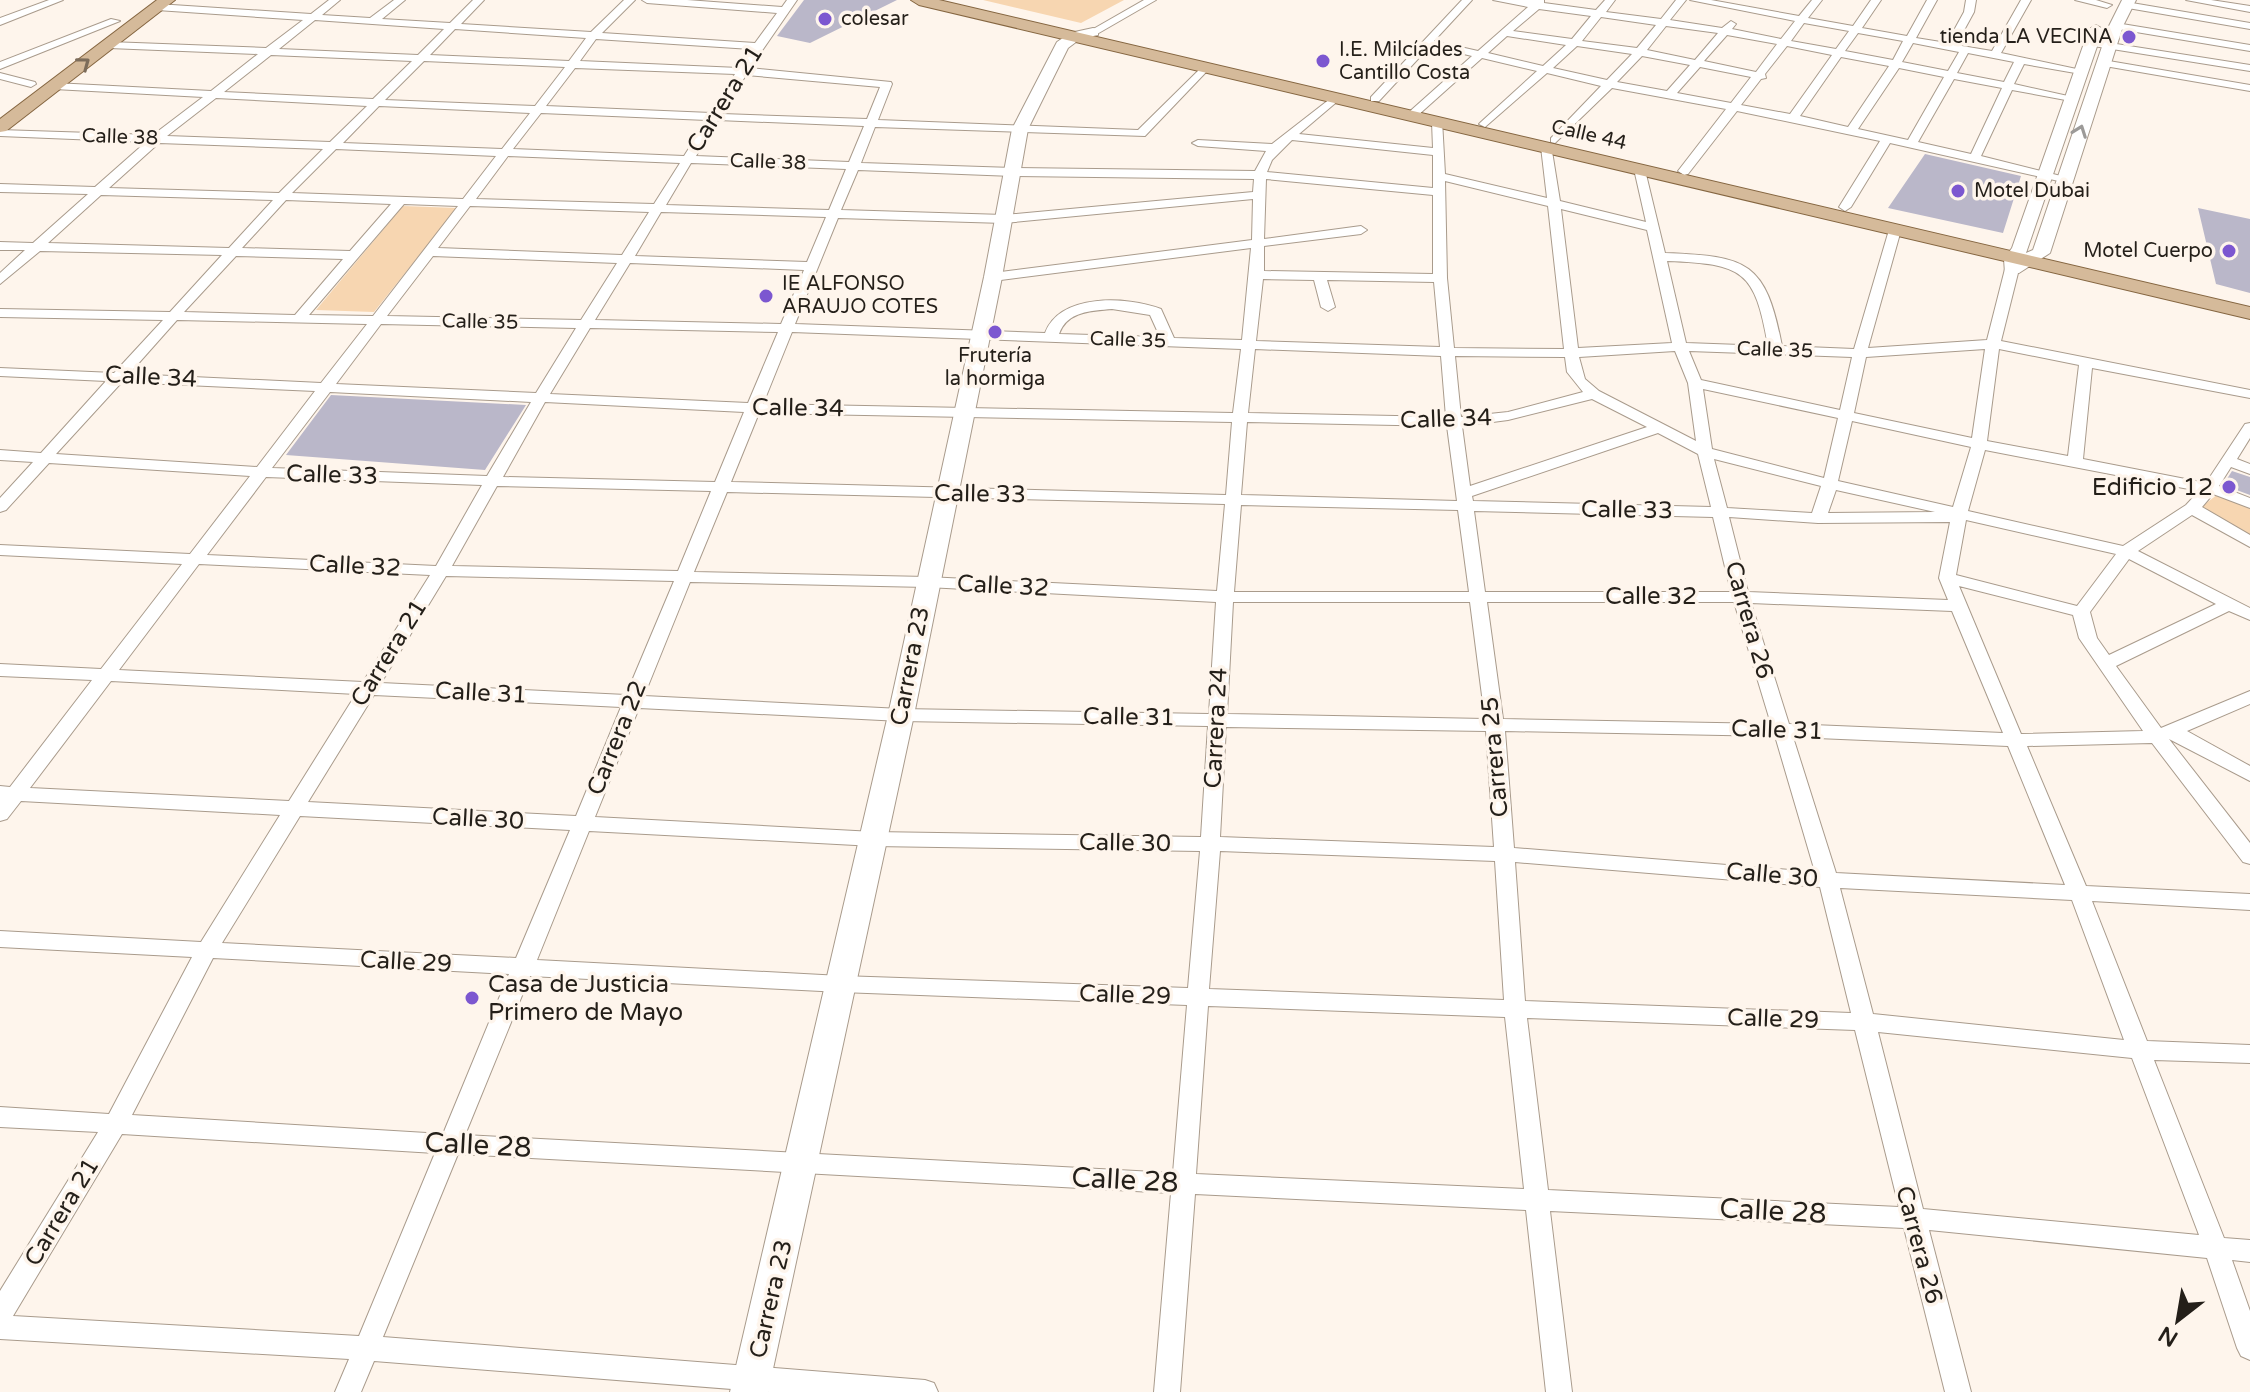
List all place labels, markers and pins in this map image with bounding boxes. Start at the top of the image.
place label: colesar [841,7,909,31]
marker: colesar [816,10,834,28]
place label: tienda LA VECINA [1940,25,2113,49]
marker: tienda LA VECINA [2120,28,2138,46]
place label: I.E. Milcíades Cantillo Costa [1339,38,1470,85]
marker: I.E. Milcíades Cantillo Costa [1314,52,1332,70]
place label: Motel Dubai [1974,179,2090,203]
marker: Motel Dubai [1949,182,1967,200]
place label: Motel Cuerpo [2083,239,2213,263]
marker: Motel Cuerpo [2220,242,2238,260]
place label: IE ALFONSO ARAUJO COTES [782,272,938,319]
marker: IE ALFONSO ARAUJO COTES [757,287,775,305]
marker: Frutería la hormiga [986,323,1004,341]
place label: Frutería la hormiga [945,344,1045,391]
place label: Edificio 12 [2092,473,2213,502]
marker: Edificio 12 [2220,478,2238,496]
place label: Casa de Justicia Primero de Mayo [488,970,683,1027]
marker: Casa de Justicia Primero de Mayo [463,989,481,1007]

